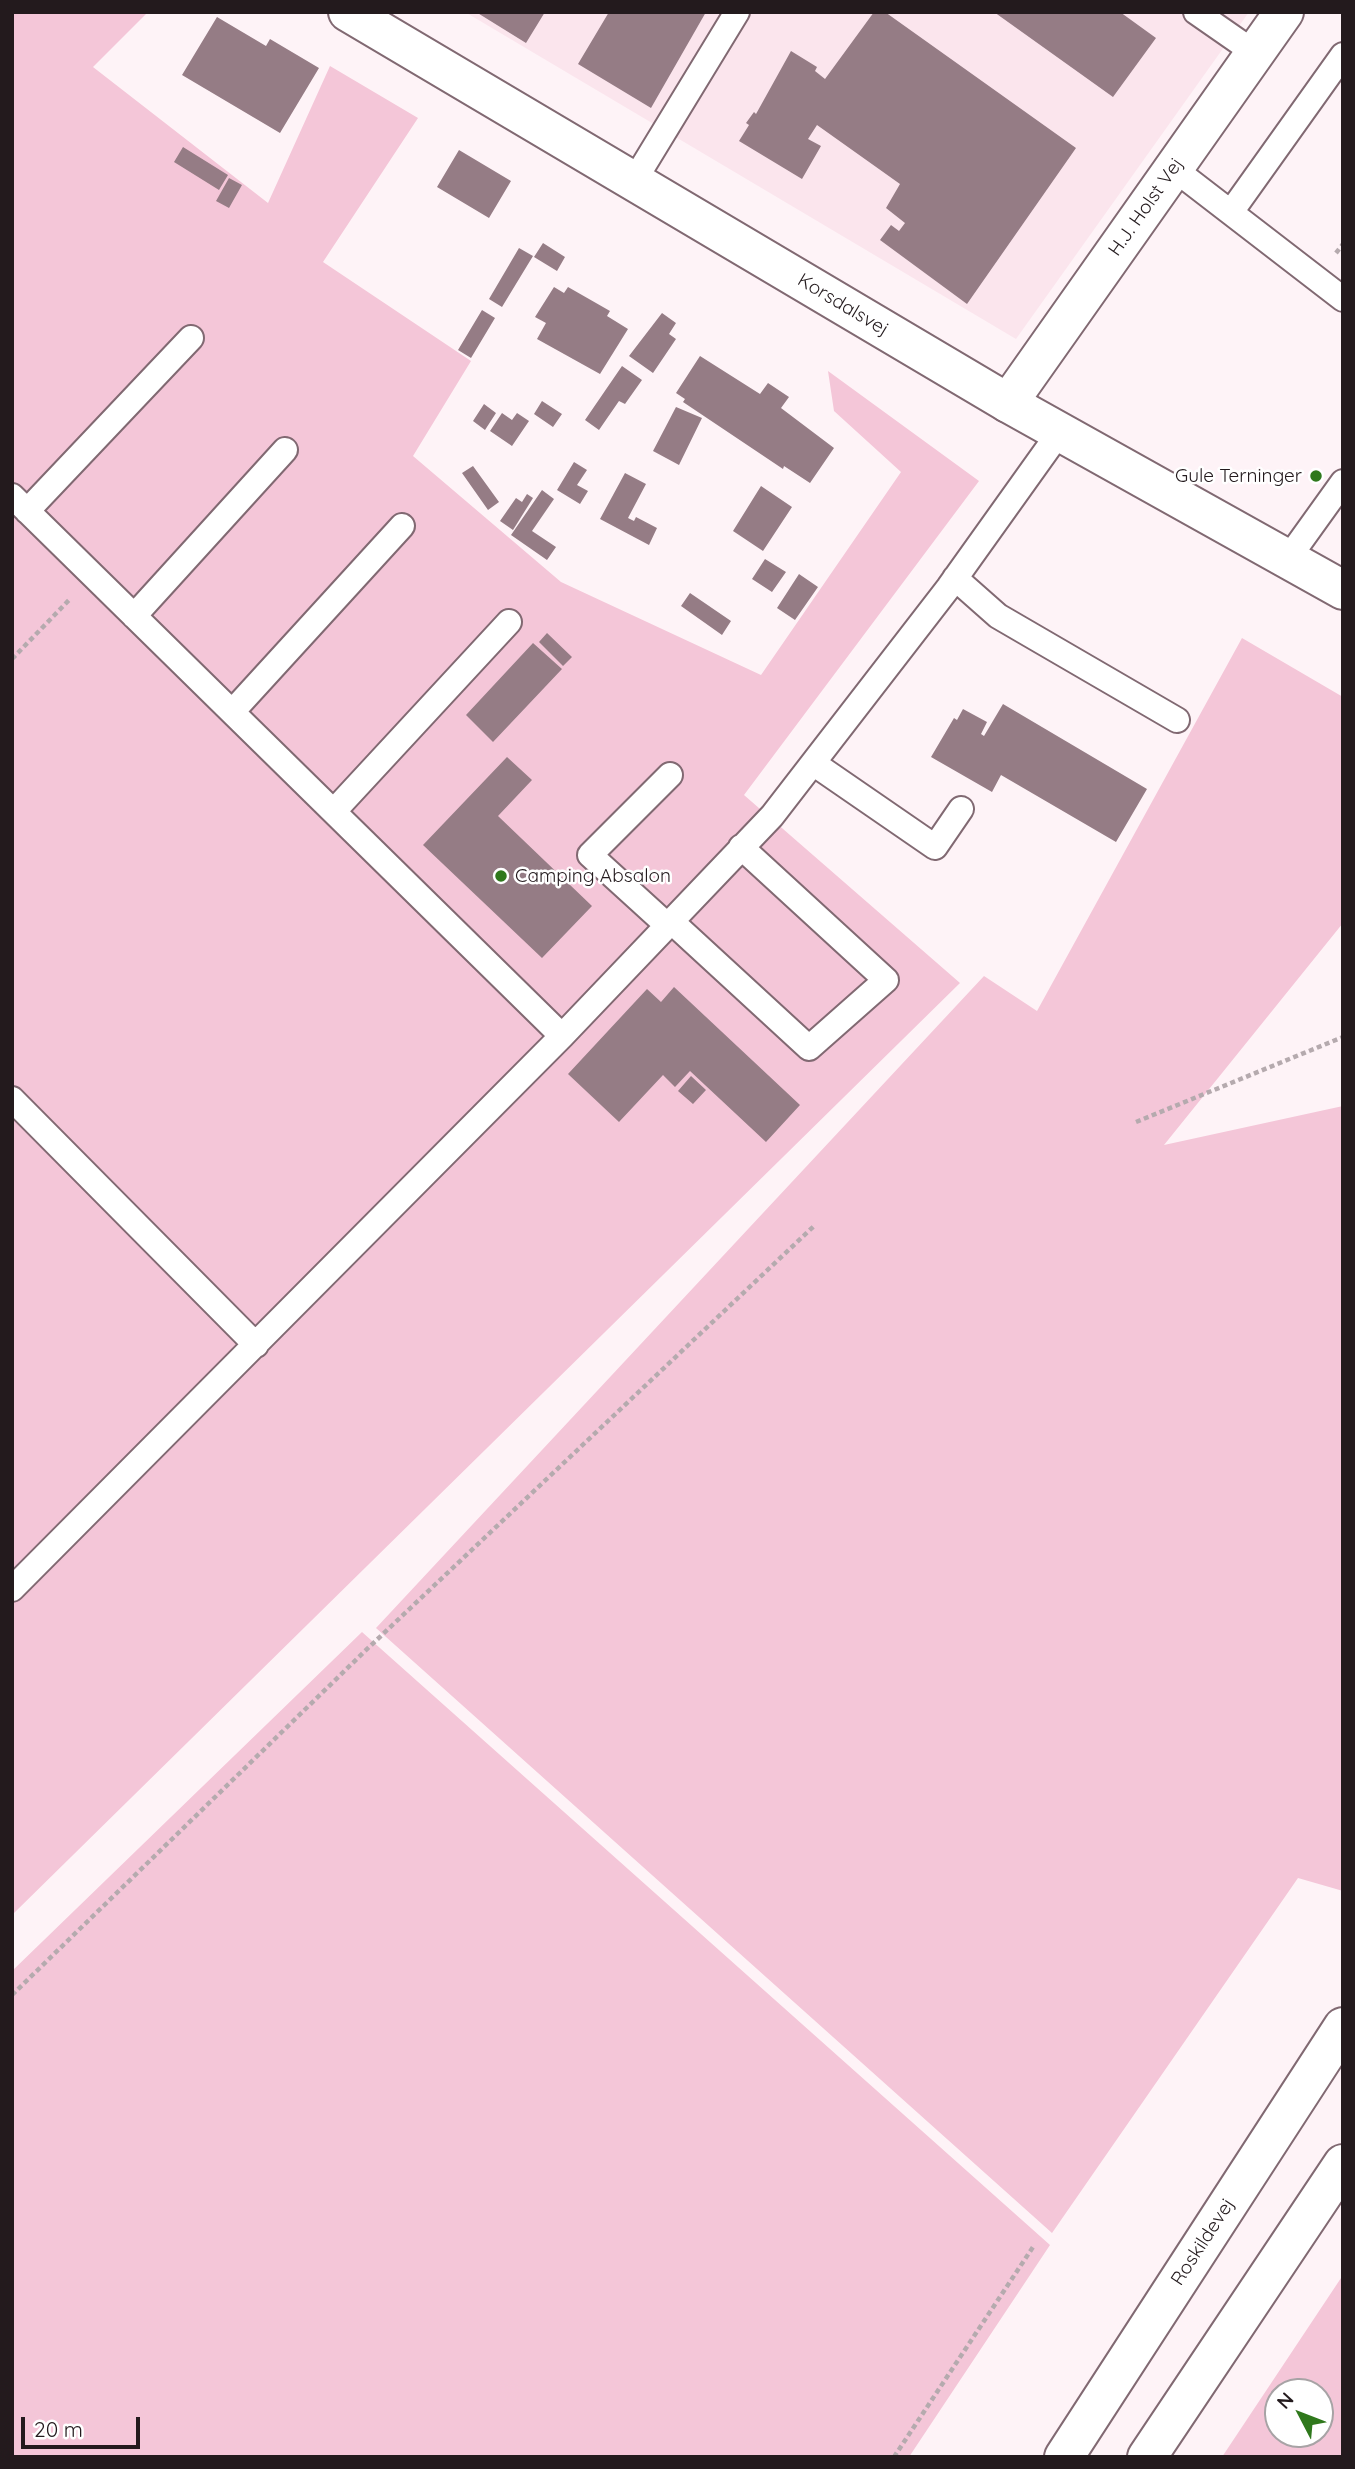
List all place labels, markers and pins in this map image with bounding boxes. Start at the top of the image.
place label: Gule Terninger [1175,465,1302,487]
marker: Gule Terninger [1308,468,1324,484]
place label: Camping Absalon [515,865,671,887]
marker: Camping Absalon [493,868,509,884]

